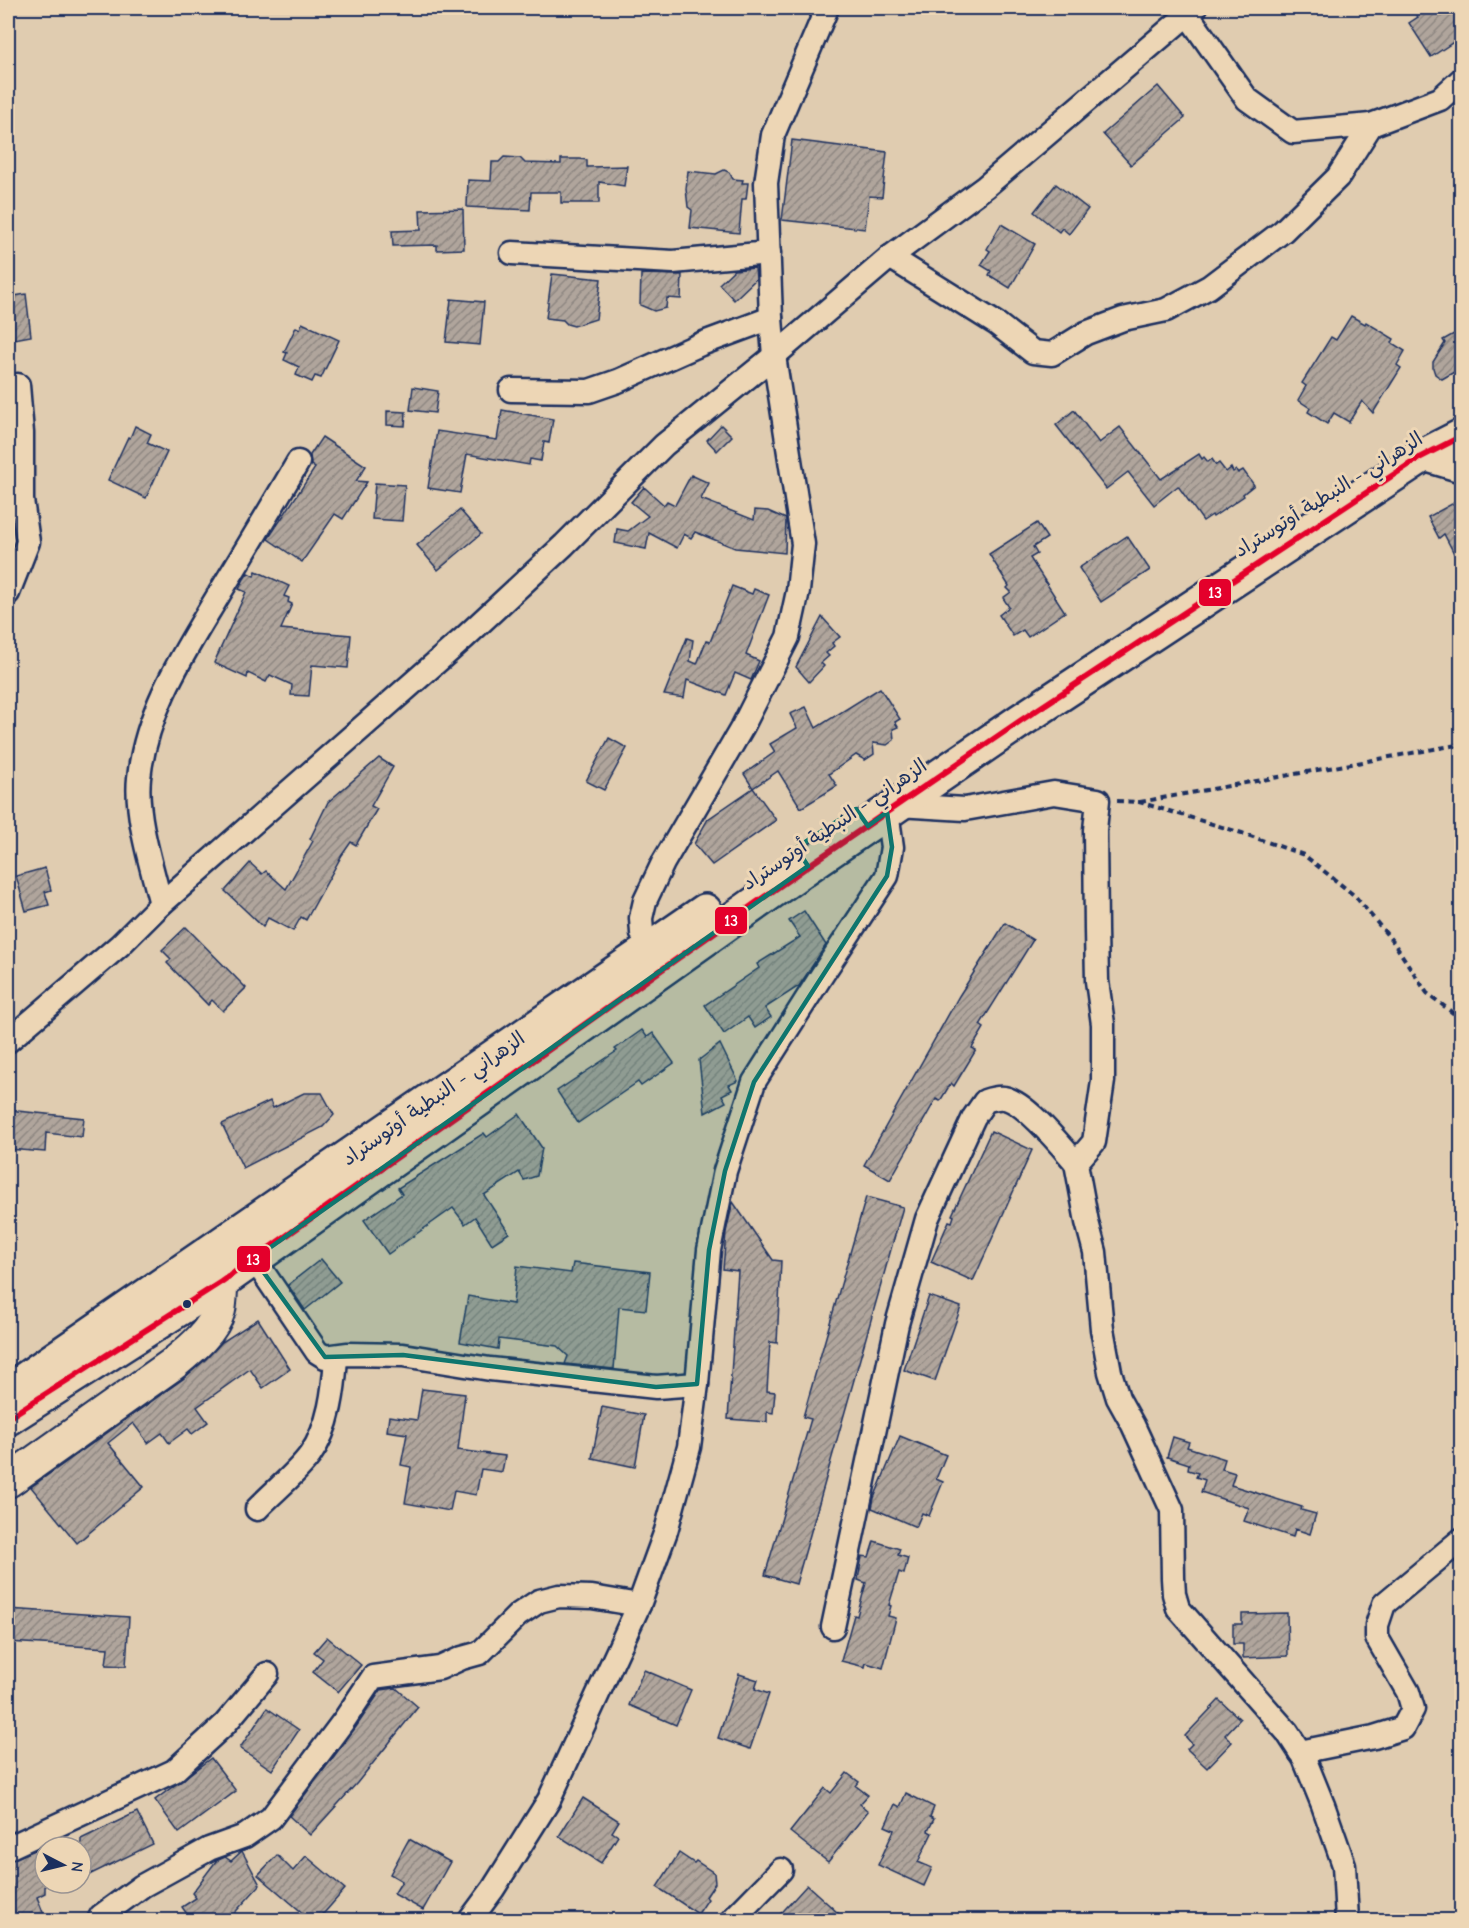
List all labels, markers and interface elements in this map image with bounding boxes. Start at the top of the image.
street label: الزهراني - النبطية أوتوستراد [1230,427,1430,567]
line badge: 13 [1198,578,1232,607]
text: 13 [1208,584,1222,602]
street label: الزهراني - النبطية أوتوستراد [737,754,935,900]
line badge: 13 [714,906,748,935]
text: 13 [724,912,738,930]
street label: الزهراني - النبطية أوتوستراد [337,1026,533,1175]
line badge: 13 [236,1245,271,1273]
text: 13 [246,1251,260,1269]
unlabelled marker [181,1298,193,1310]
north arrow [33,1835,93,1895]
text: N [67,1860,86,1873]

